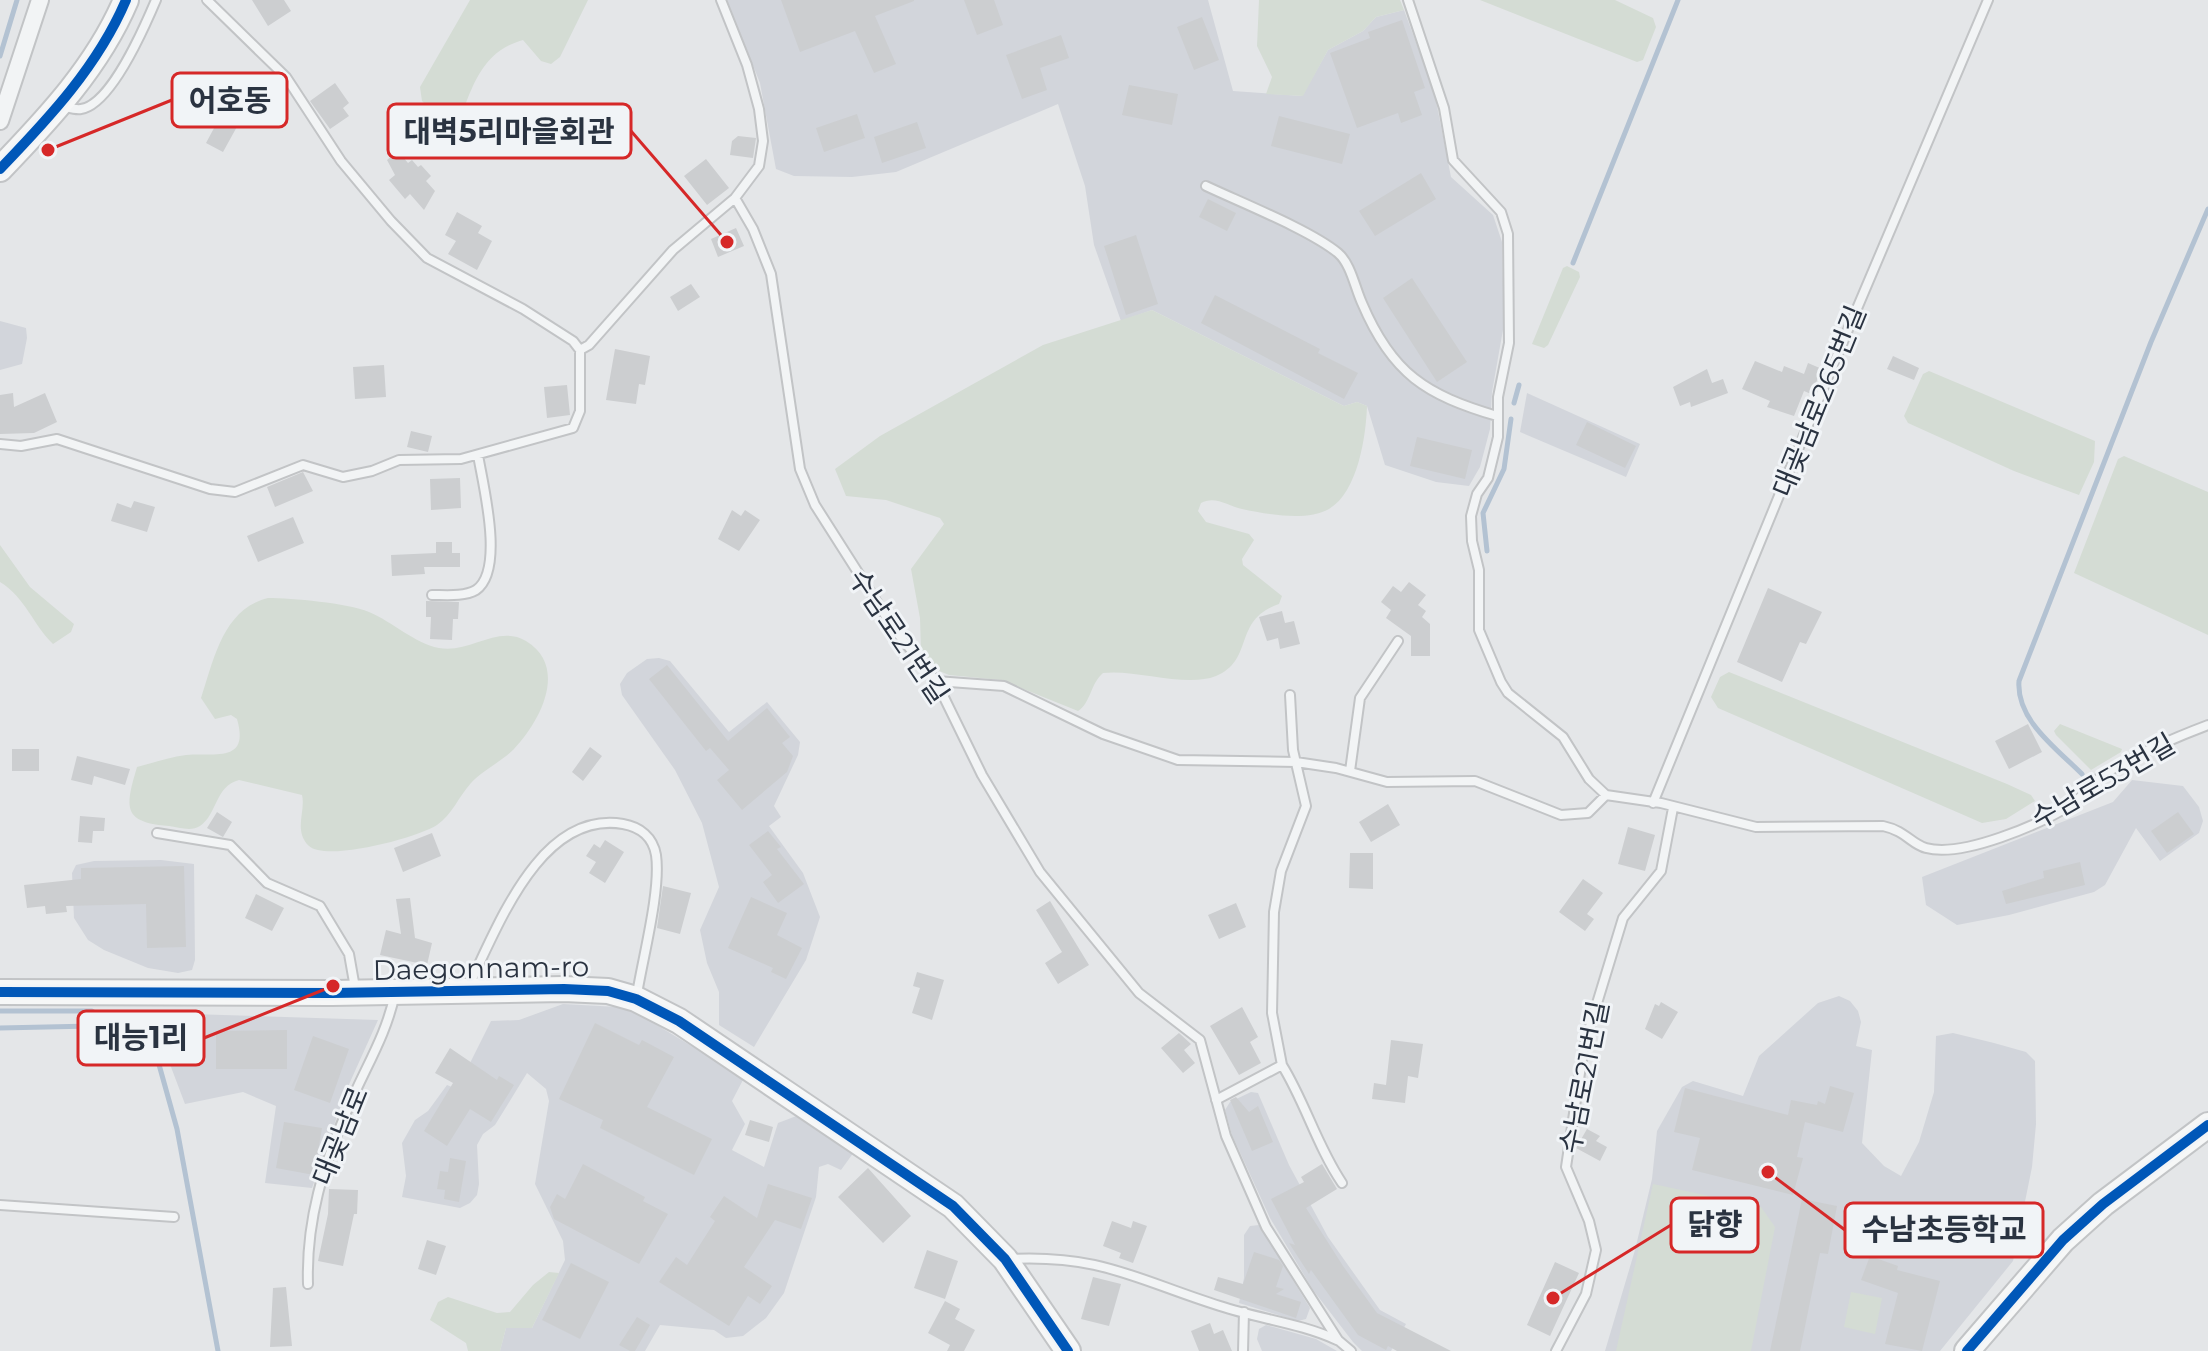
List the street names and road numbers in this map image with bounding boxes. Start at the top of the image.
street label: 대곶남로265번길 [1765,300,1873,502]
street label: 수남로21번길 [842,562,956,710]
street label: 수남로53번길 [2025,726,2181,836]
street label: Daegonnam-ro [372,949,590,987]
street label: 수남로21번길 [1553,998,1615,1156]
street label: 대곶남로 [305,1082,375,1190]

